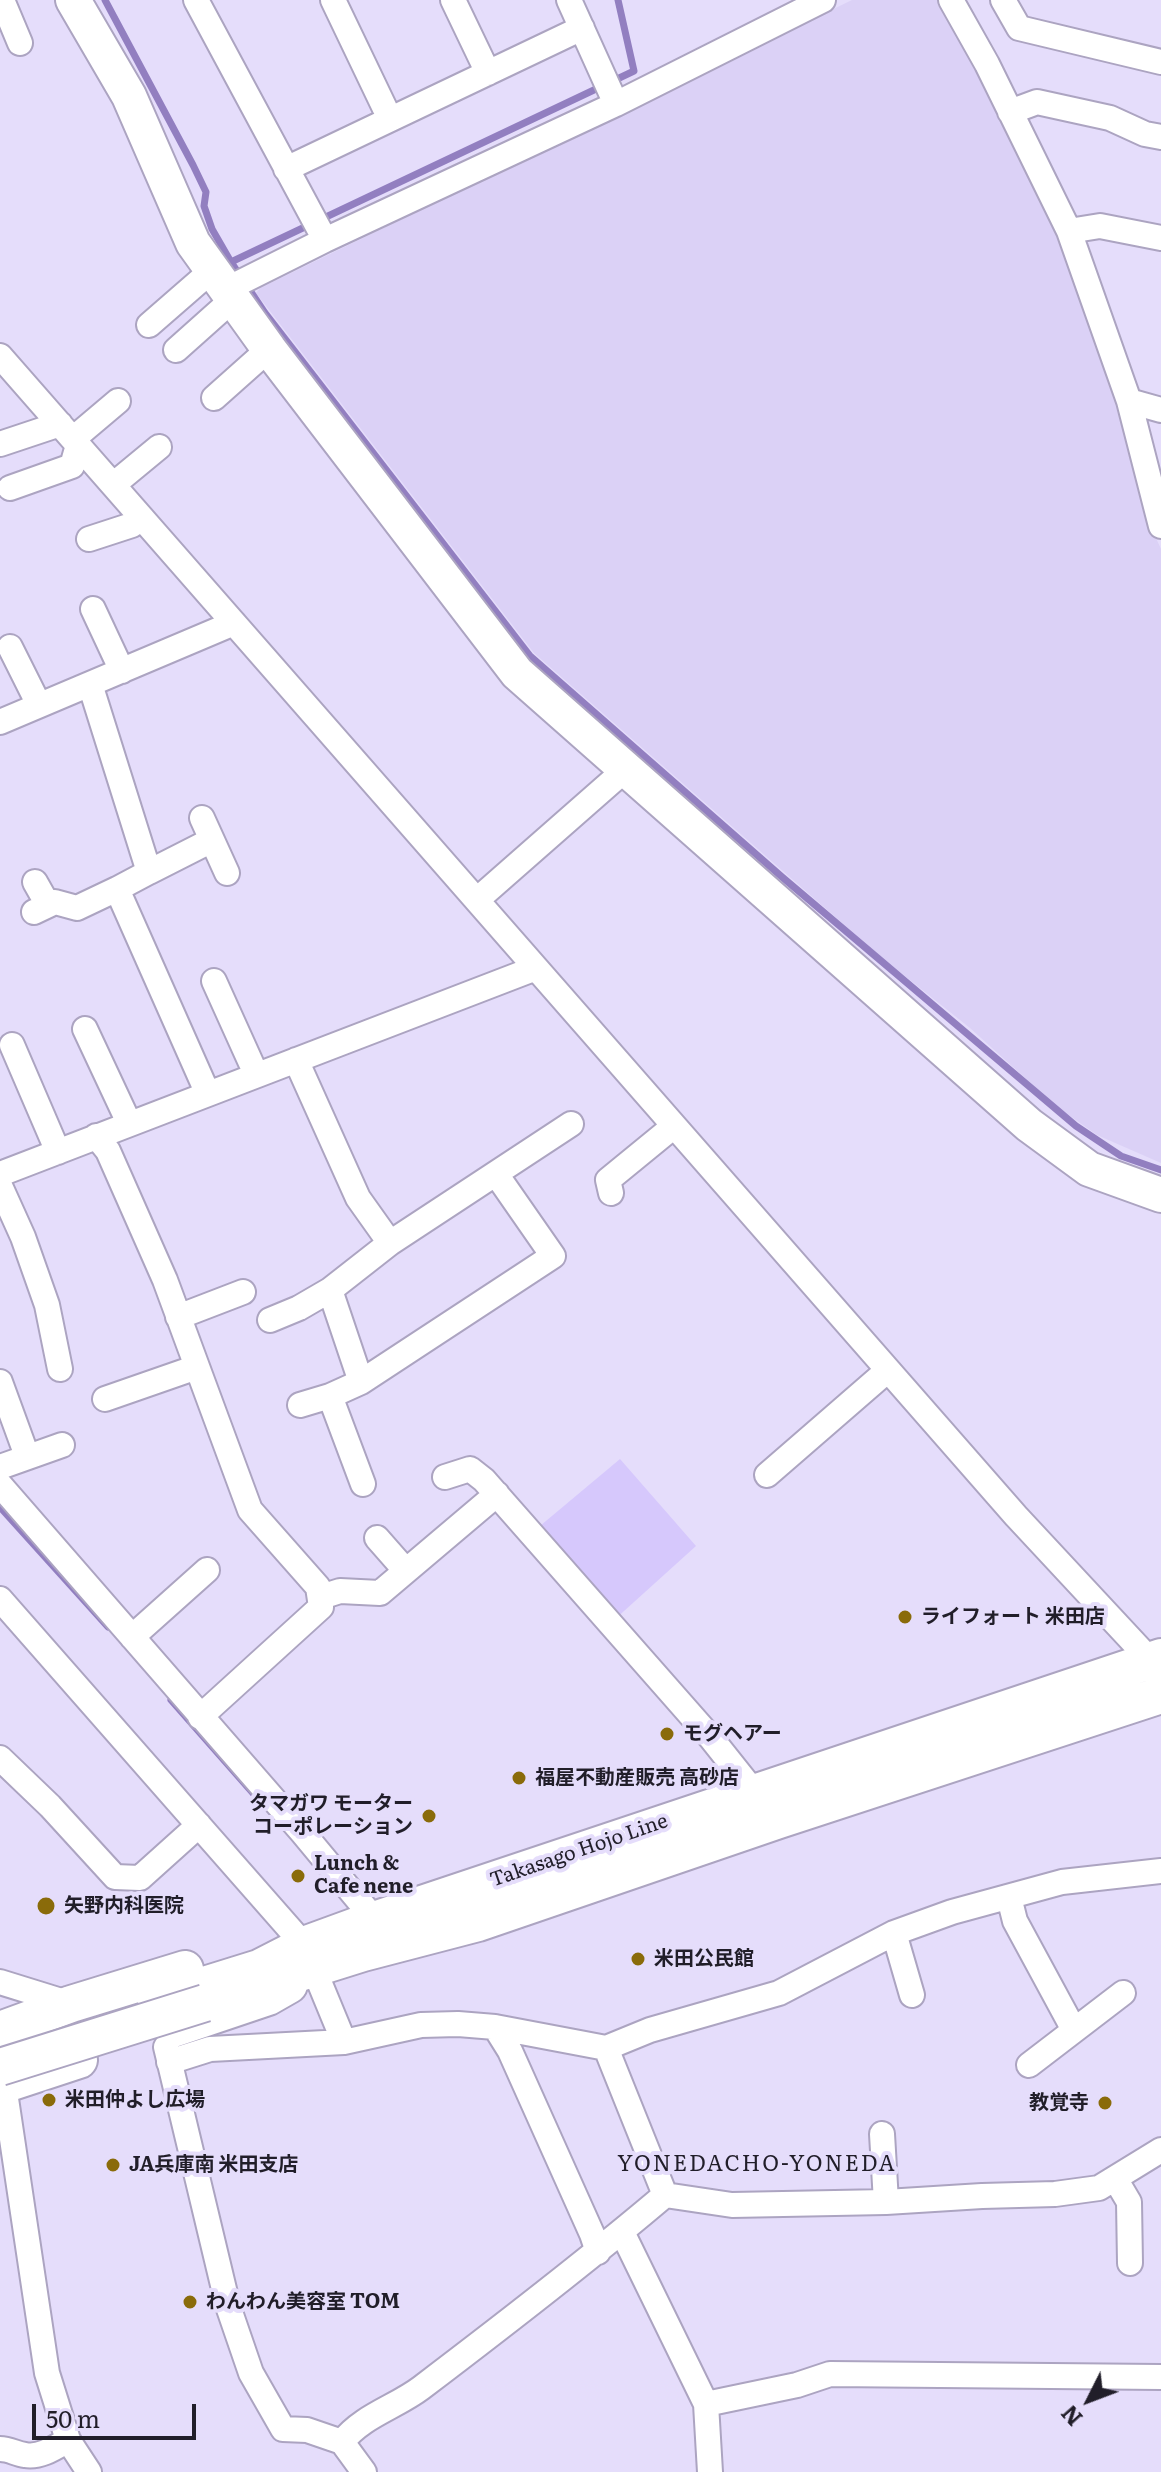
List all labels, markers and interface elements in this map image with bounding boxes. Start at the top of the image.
place label: ライフォート 米田店 [921,1605,1105,1629]
marker: ライフォート 米田店 [896,1608,914,1626]
place label: モグヘアー [683,1722,782,1746]
marker: モグヘアー [658,1725,676,1743]
place label: 福屋不動産販売 高砂店 [535,1766,739,1790]
marker: 福屋不動産販売 高砂店 [510,1769,528,1787]
place label: タマガワ モーター コーポレーション [249,1792,413,1839]
marker: タマガワ モーター コーポレーション [420,1807,438,1825]
street label: Takasago Hojo Line [487,1809,671,1893]
place label: Lunch & Cafe nene [314,1852,413,1899]
marker: Lunch & Cafe nene [289,1867,307,1885]
place label: 矢野内科医院 [64,1894,184,1918]
marker: 矢野内科医院 [35,1895,57,1917]
place label: 米田公民館 [654,1947,754,1971]
marker: 米田公民館 [629,1950,647,1968]
place label: 米田仲よし広場 [65,2088,205,2112]
marker: 米田仲よし広場 [40,2091,58,2109]
place label: 教覚寺 [1029,2091,1089,2115]
marker: 教覚寺 [1096,2094,1114,2112]
district label: YONEDACHO-YONEDA [617,2152,897,2178]
place label: JA兵庫南 米田支店 [129,2153,299,2177]
marker: JA兵庫南 米田支店 [104,2156,122,2174]
place label: わんわん美容室 TOM [206,2290,400,2314]
marker: わんわん美容室 TOM [181,2293,199,2311]
north arrow [1049,2360,1129,2440]
scale bar [36,2388,200,2438]
text: N [1052,2398,1089,2434]
text: 50 m [46,2400,100,2435]

